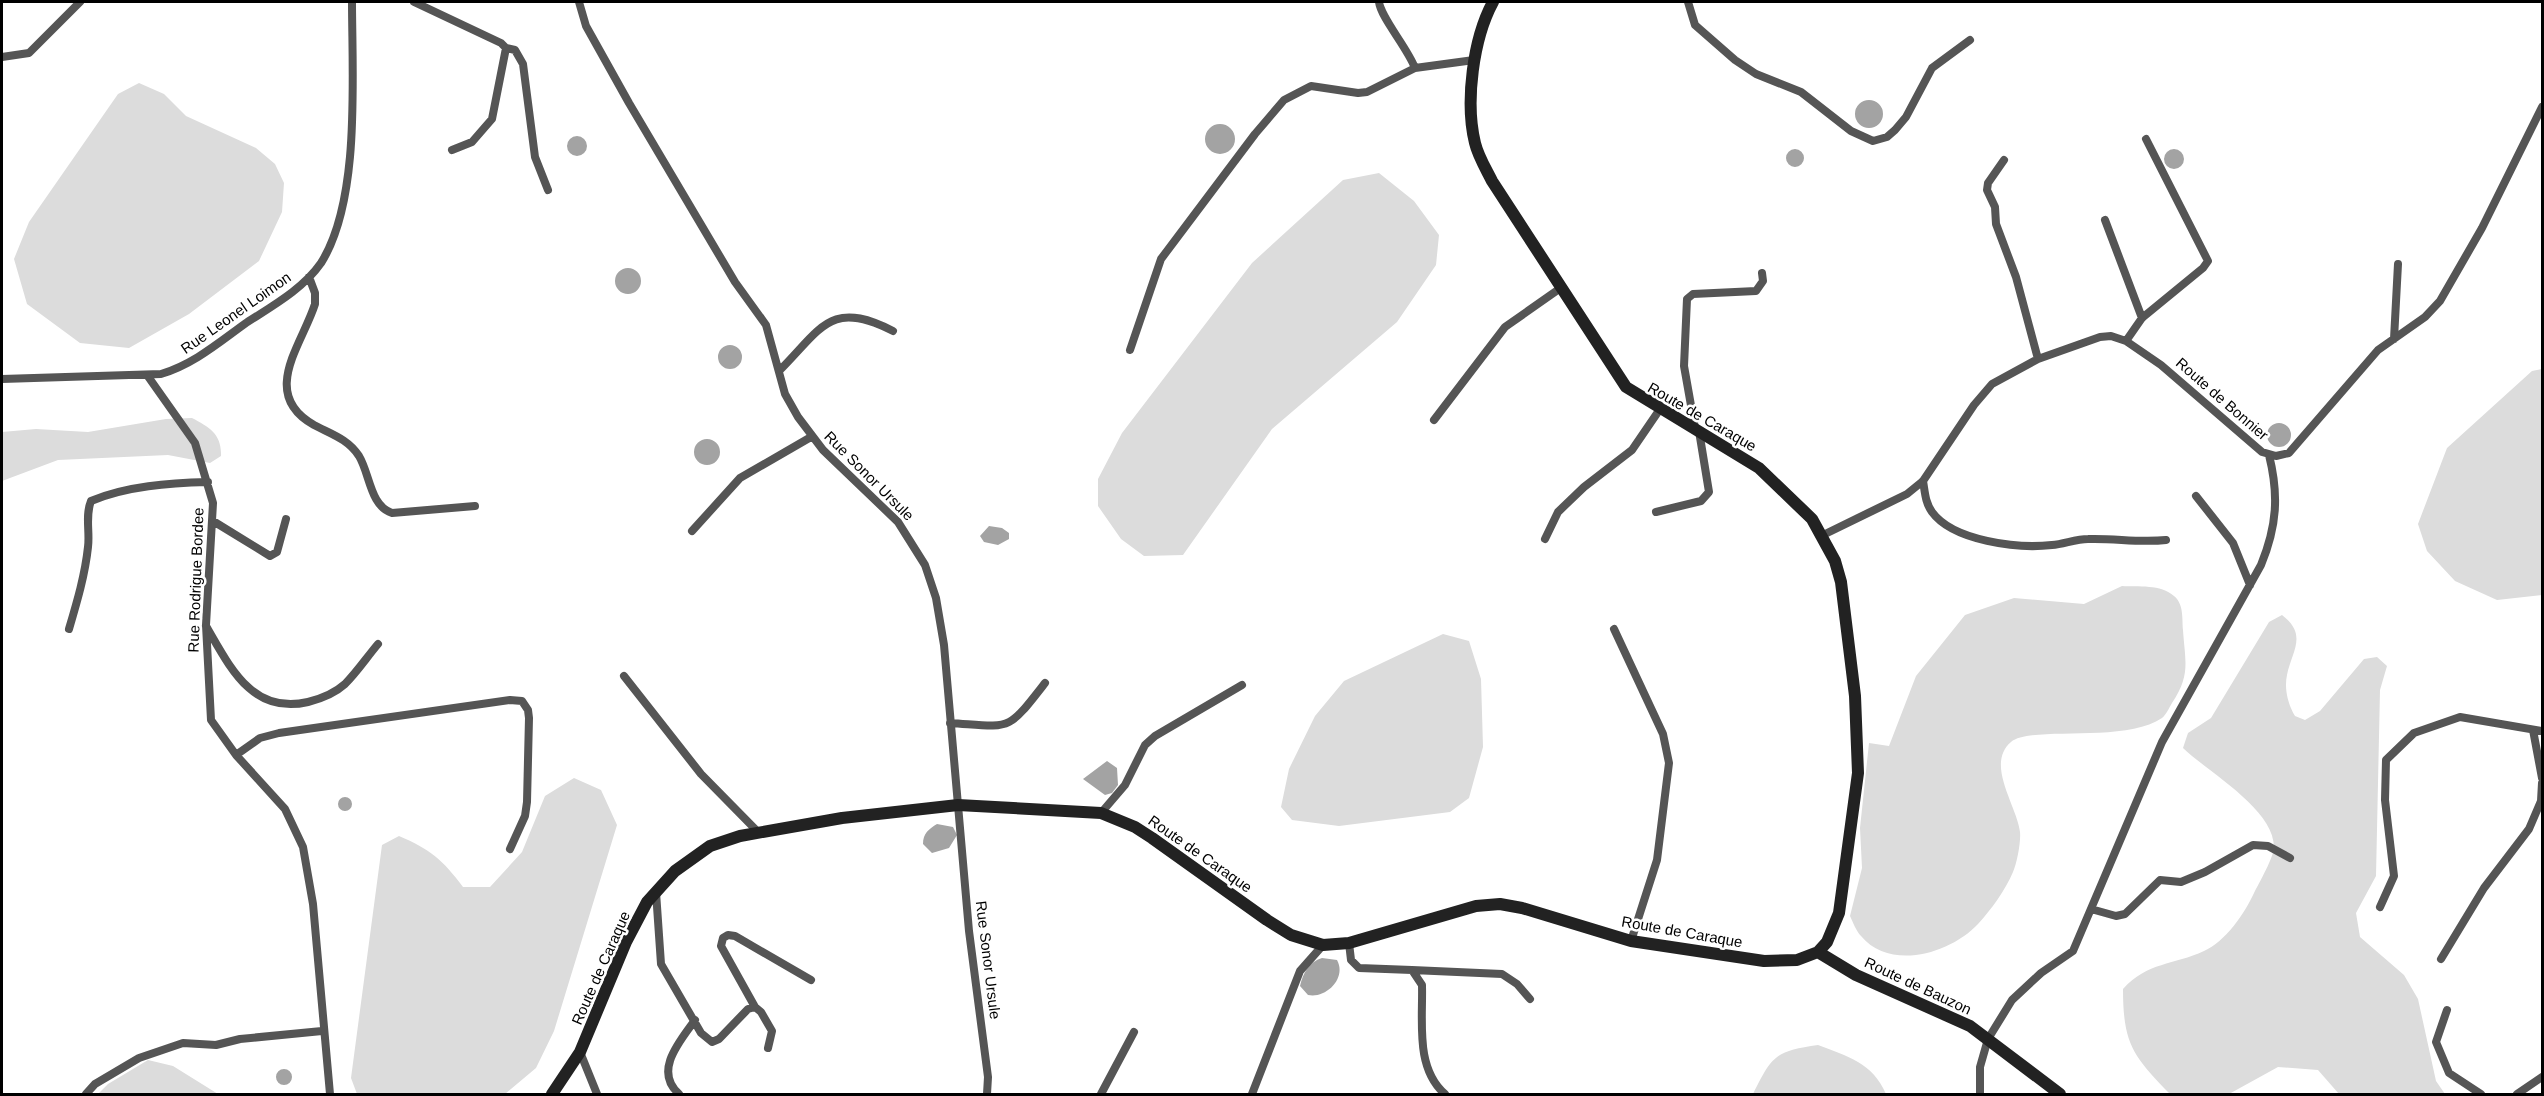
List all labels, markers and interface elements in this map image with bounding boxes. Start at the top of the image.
street label: Rue Leonel Loimon [178,268,294,357]
street label: Route de Bonnier [2173,354,2272,443]
street label: Route de Caraque [1645,379,1760,455]
street label: Rue Sonor Ursule [821,427,918,524]
street label: Rue Rodrigue Bordee [184,507,207,653]
street label: Route de Caraque [1145,811,1255,896]
street label: Rue Sonor Ursule [973,900,1004,1020]
street label: Route de Caraque [568,908,633,1027]
street label: Route de Caraque [1620,912,1744,951]
street label: Route de Bauzon [1862,953,1974,1018]

